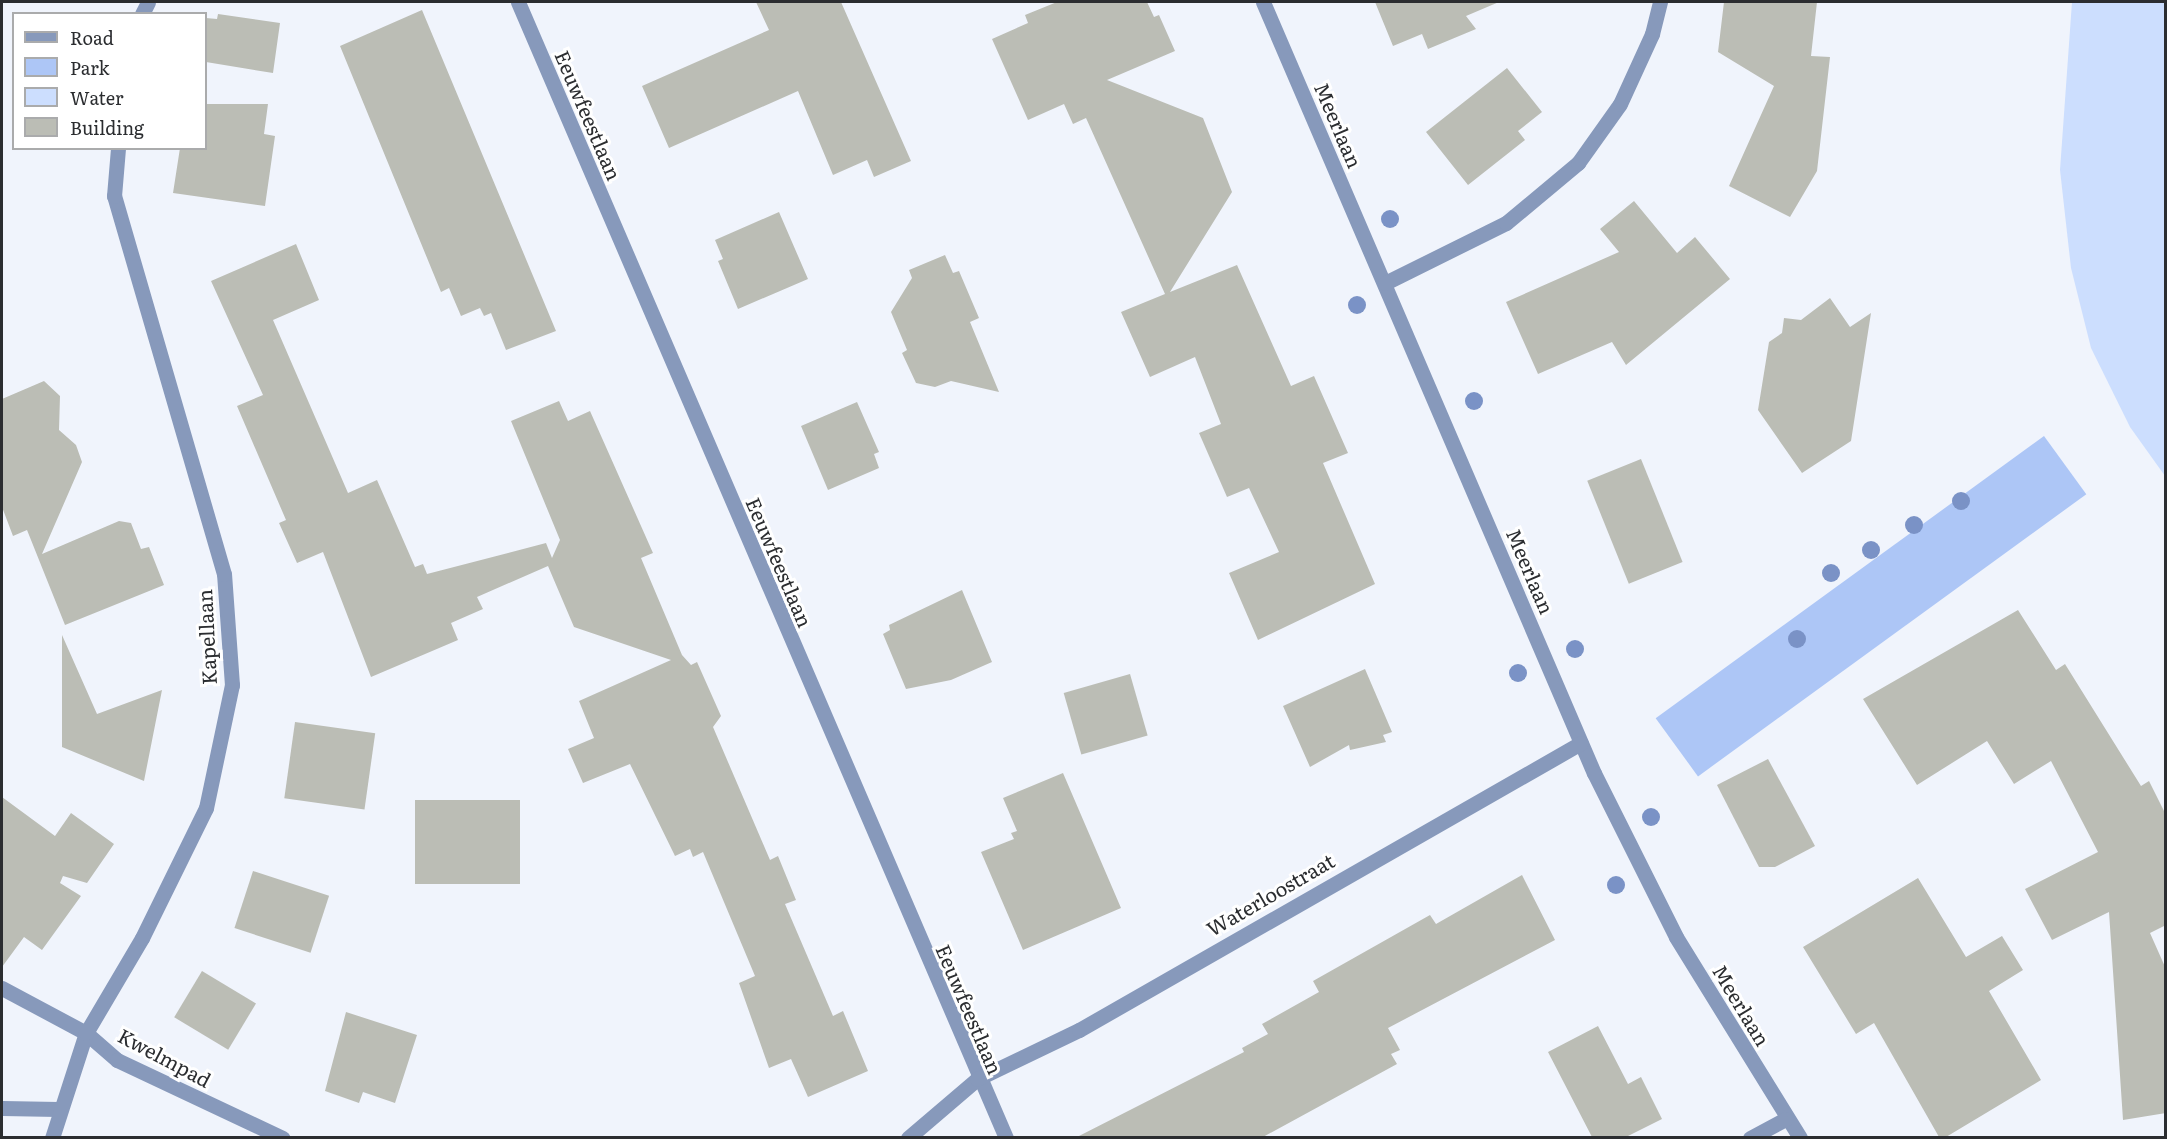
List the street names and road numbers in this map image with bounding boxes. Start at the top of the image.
street label: Eeuwfeestlaan [551,46,627,184]
street label: Meerlaan [1310,79,1368,171]
street label: Eeuwfeestlaan [742,493,818,631]
street label: Meerlaan [1502,525,1560,617]
street label: Kapellaan [192,589,220,685]
street label: Waterloostraat [1202,848,1338,940]
street label: Eeuwfeestlaan [932,940,1008,1078]
street label: Meerlaan [1708,960,1776,1050]
street label: Kwelmpad [114,1023,216,1091]

